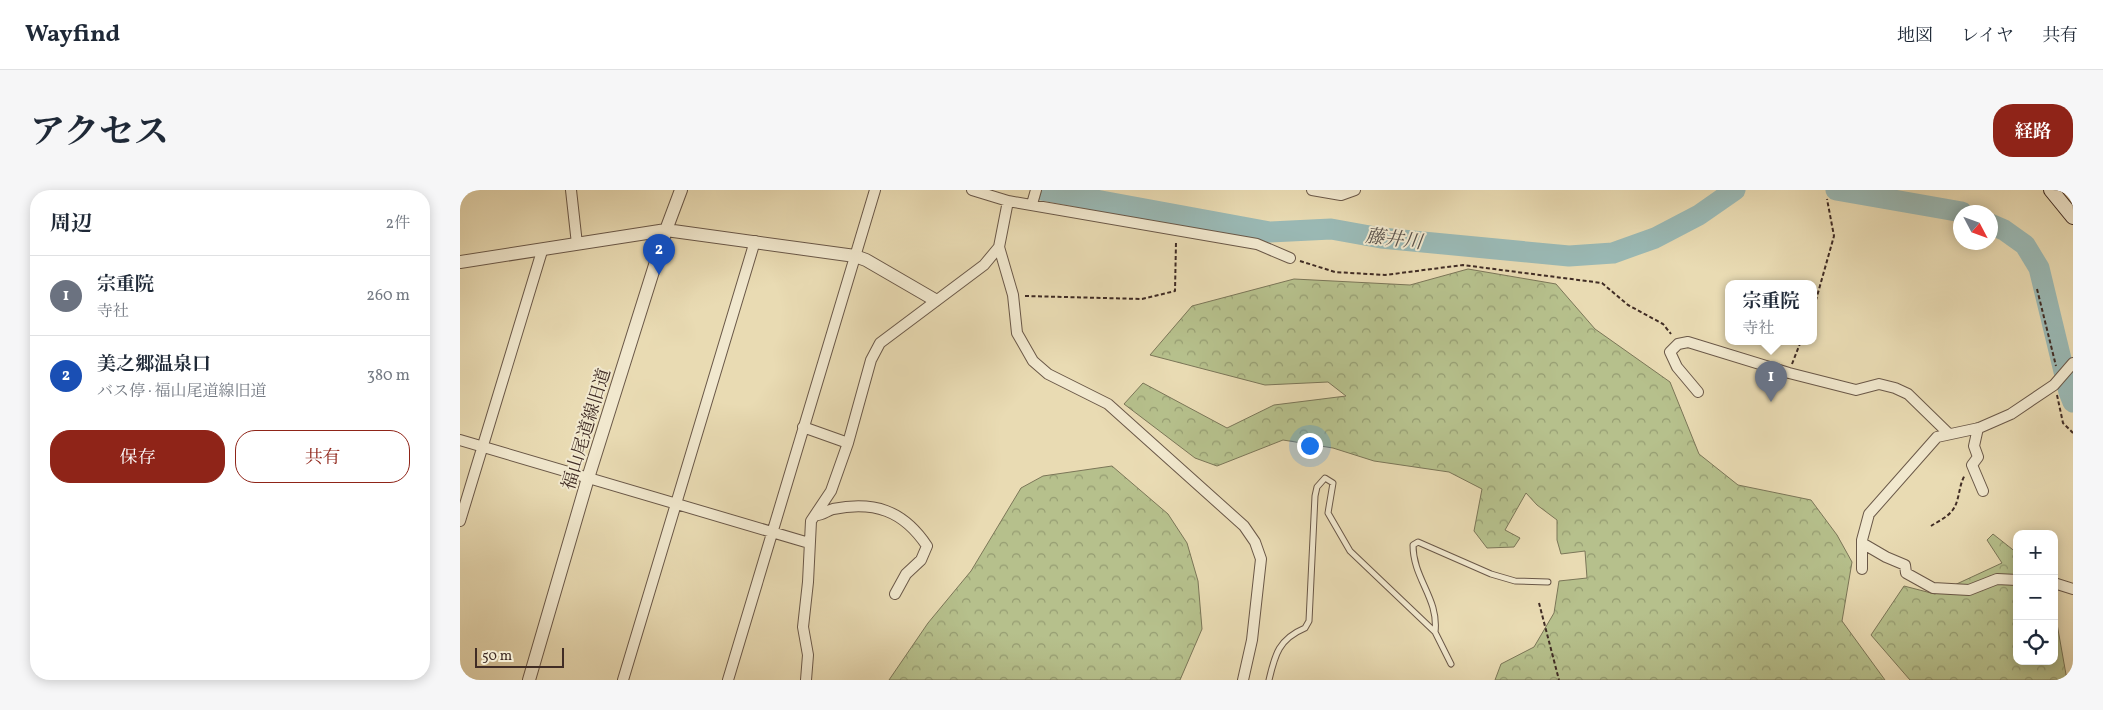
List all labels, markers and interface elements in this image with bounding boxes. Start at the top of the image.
text: Wayfind [25,18,120,52]
text: 地図 [1897,24,1933,49]
text: レイヤ [1961,24,2014,49]
text: 共有 [2042,24,2078,49]
button: 経路 [1993,104,2073,157]
text: アクセス [30,110,169,158]
north arrow [1953,205,1998,250]
text: 周辺 [50,210,92,239]
text: 2件 [385,213,410,235]
water label: 藤井川 [1364,224,1426,257]
pin: 2 [643,234,675,275]
text: 宗重院 [97,272,154,298]
popup [1725,280,1817,345]
text: 1 [63,285,69,307]
text: 260 m [366,285,410,307]
text: 宗重院 [1742,289,1800,315]
text: 寺社 [97,301,129,323]
text: 寺社 [1742,318,1775,340]
text: 美之郷温泉口 [97,352,211,378]
pin: 1 [1755,361,1787,402]
text: 2 [62,365,70,387]
text: 380 m [367,365,410,387]
street label: 福山尾道線旧道 [557,366,618,493]
text: バス停 · 福山尾道線旧道 [97,381,267,403]
button: 保存 [50,430,225,483]
button: 共有 [235,430,410,483]
your location [1297,433,1323,459]
map controls [2013,530,2058,665]
button: + [2013,530,2058,575]
button: − [2013,575,2058,620]
button: locate [2013,620,2058,665]
scale bar [475,645,564,668]
text: 50 m [482,647,512,666]

